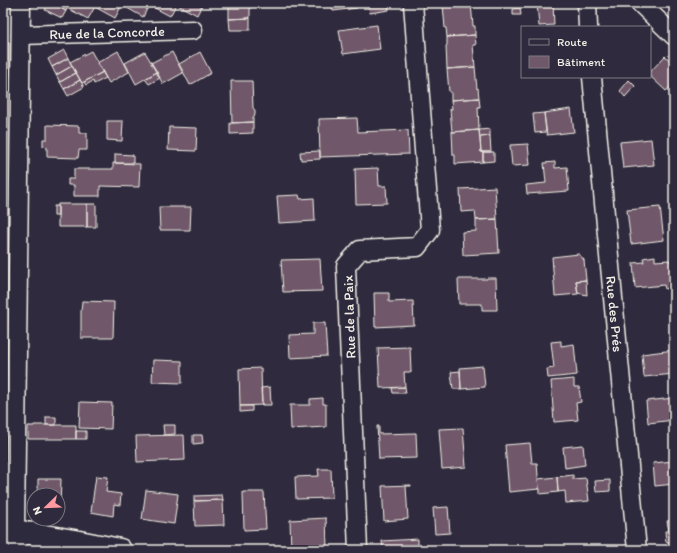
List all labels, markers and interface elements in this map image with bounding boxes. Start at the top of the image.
street label: Rue de la Concorde [49,23,165,43]
legend [521,26,651,78]
text: Route [557,35,587,49]
text: Bâtiment [557,55,606,69]
street label: Rue de la Paix [340,275,359,359]
street label: Rue des Prés [602,275,626,353]
north arrow [26,487,66,527]
text: N [30,505,45,517]

